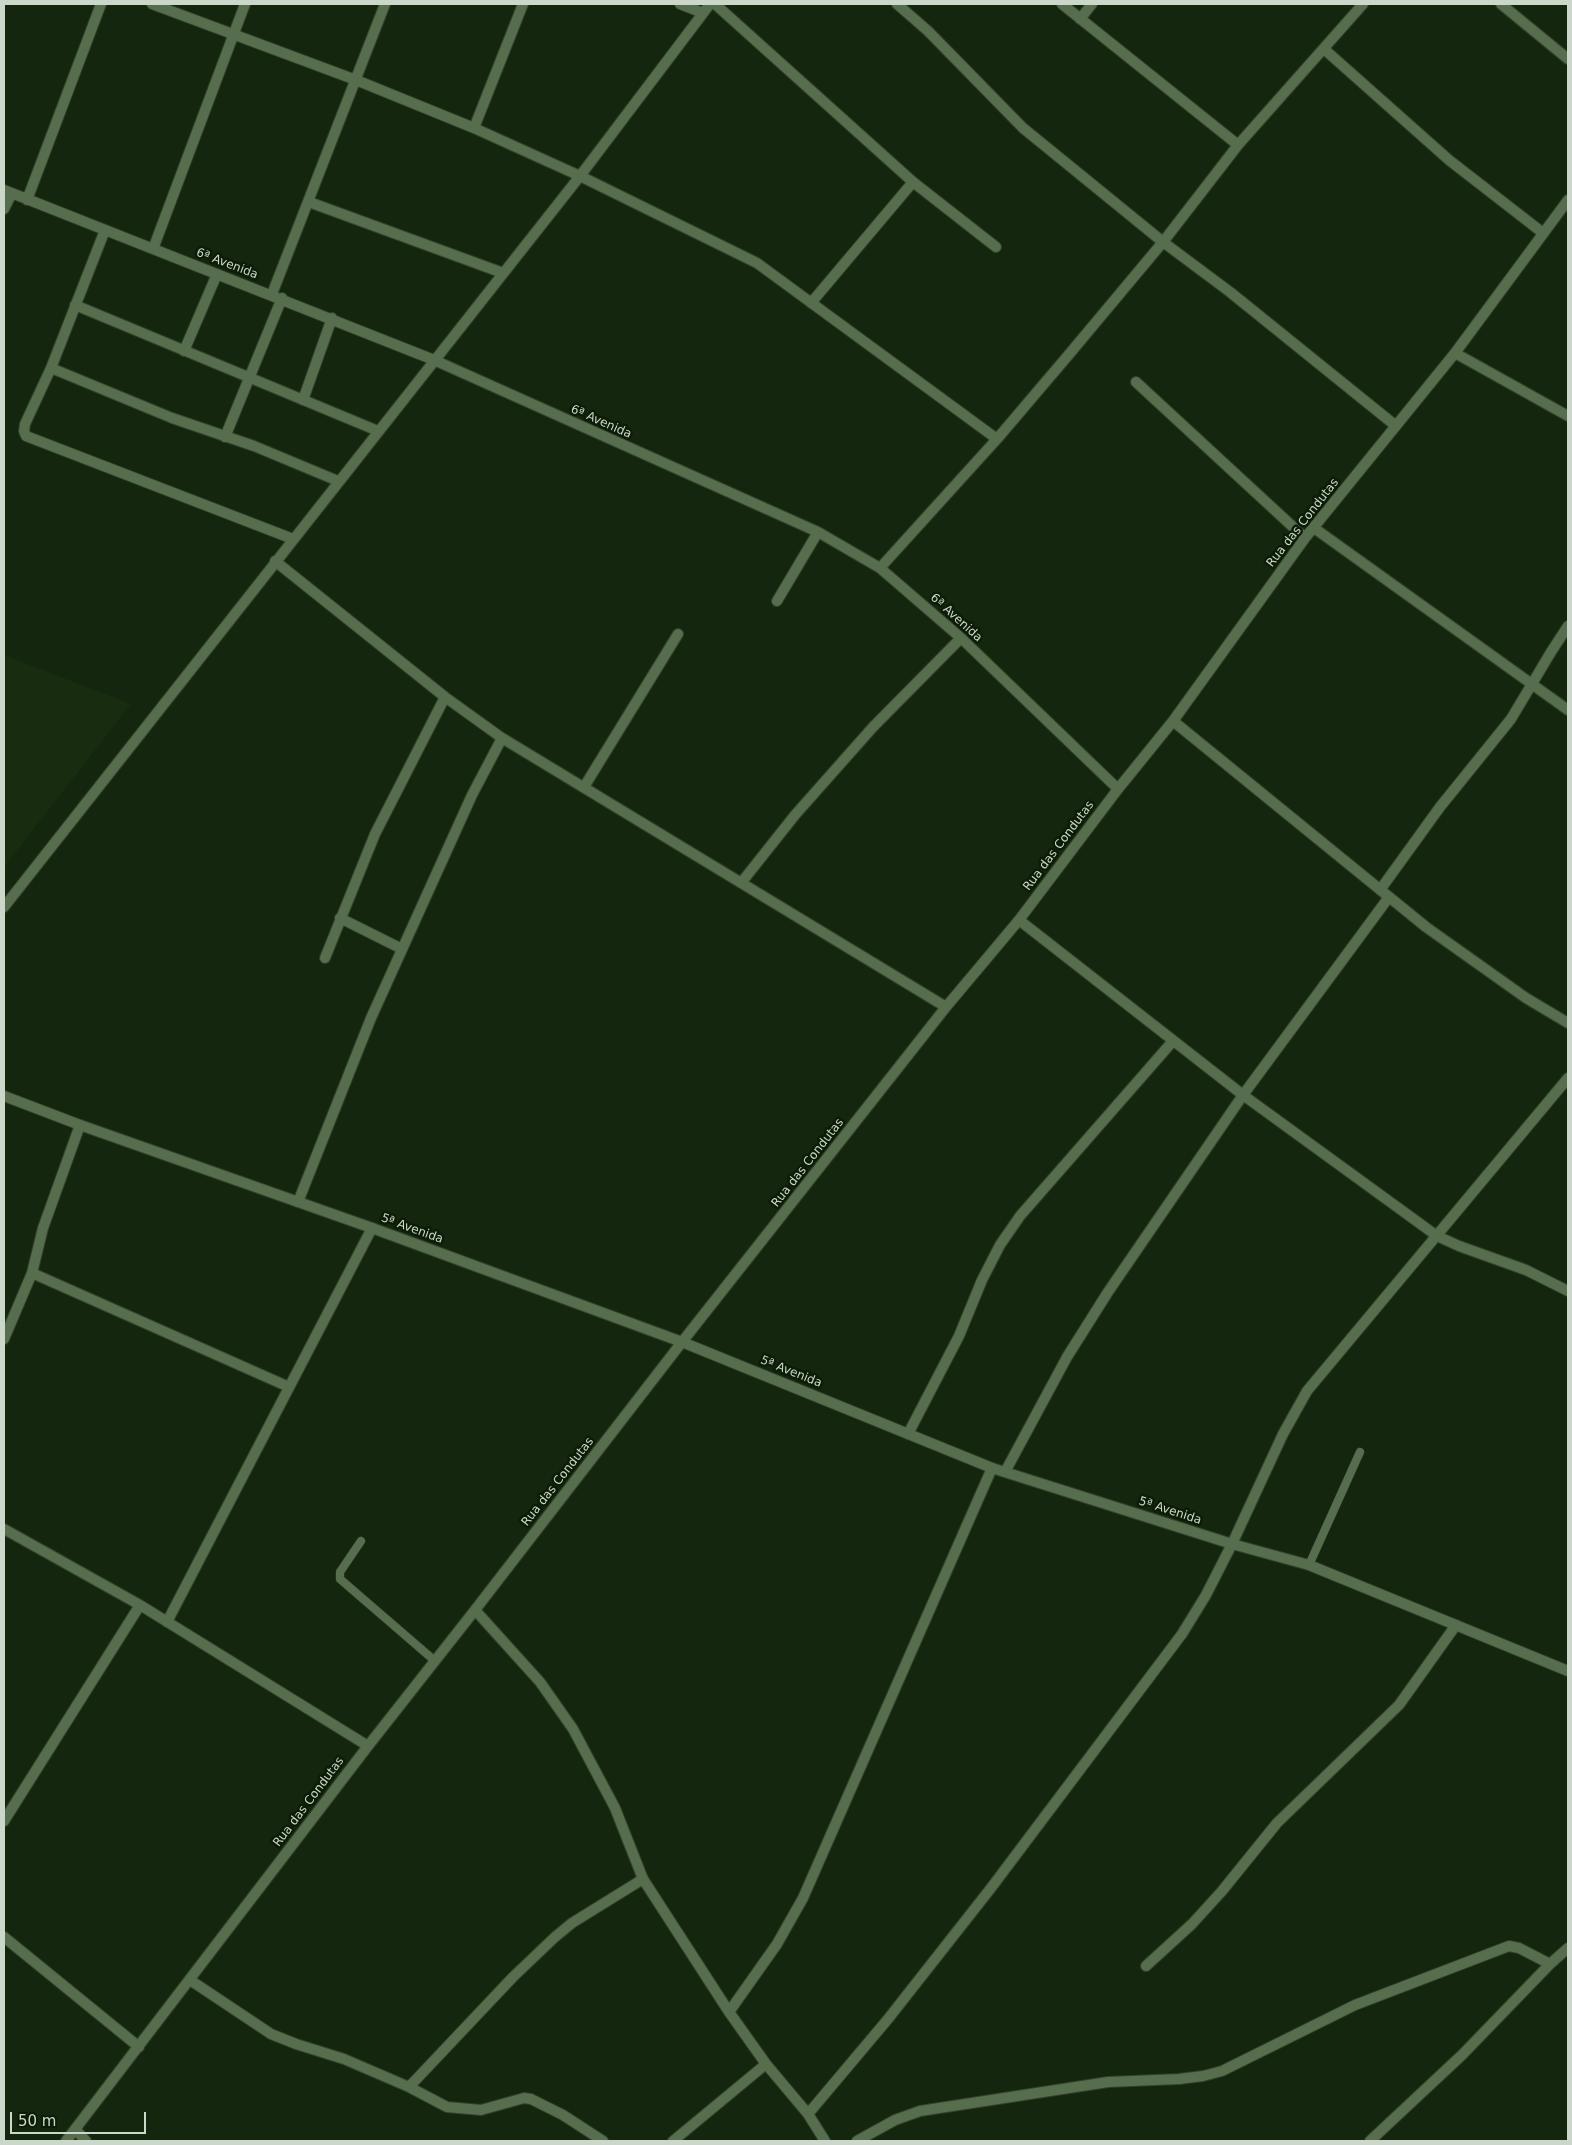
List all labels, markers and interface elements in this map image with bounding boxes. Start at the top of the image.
street label: 6ª Avenida [194,246,260,282]
street label: 6ª Avenida [568,402,634,442]
street label: Rua das Condutas [1264,476,1342,570]
street label: 6ª Avenida [927,591,985,645]
street label: Rua das Condutas [1021,798,1097,894]
street label: Rua das Condutas [769,1116,847,1210]
street label: 5ª Avenida [379,1211,445,1247]
street label: 5ª Avenida [758,1353,824,1391]
street label: Rua das Condutas [519,1435,597,1529]
street label: 5ª Avenida [1137,1494,1203,1528]
street label: Rua das Condutas [271,1754,347,1850]
scale bar [12,2102,149,2134]
text: 50 m [18,2112,56,2130]

